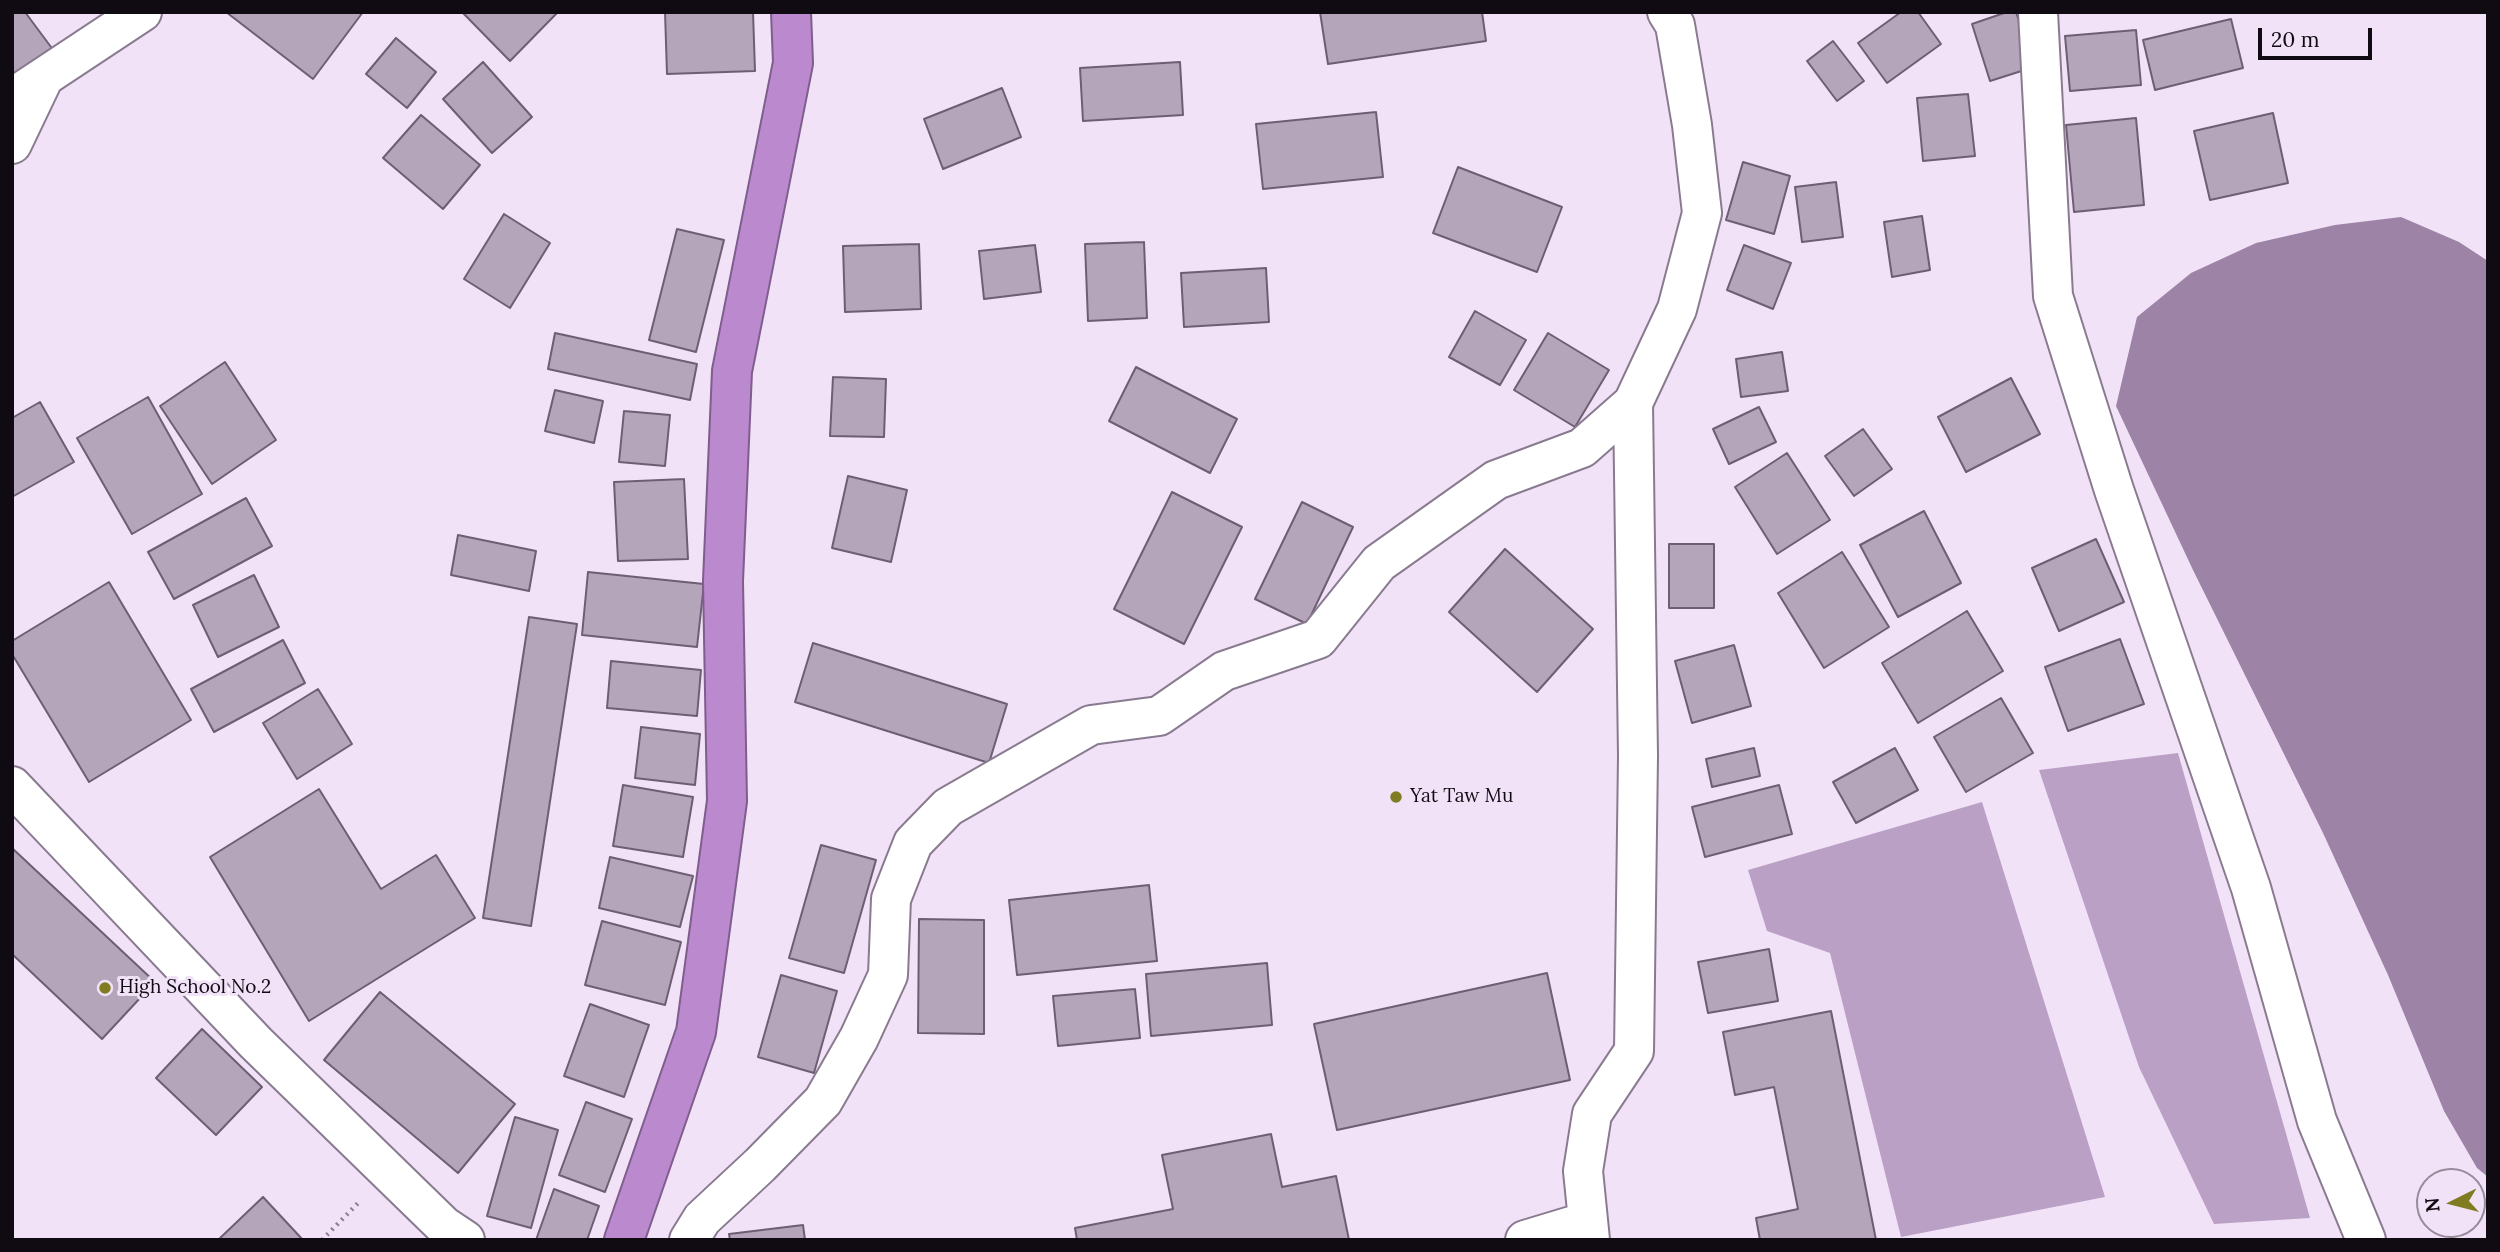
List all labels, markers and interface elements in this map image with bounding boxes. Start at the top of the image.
scale bar [2262,14,2376,58]
text: 20 m [2271,26,2320,53]
place label: Yat Taw Mu [1410,786,1513,808]
marker: Yat Taw Mu [1388,789,1404,805]
place label: High School No.2 [119,977,271,999]
marker: High School No.2 [97,980,113,996]
north arrow [2416,1168,2486,1238]
text: N [2419,1196,2445,1214]

